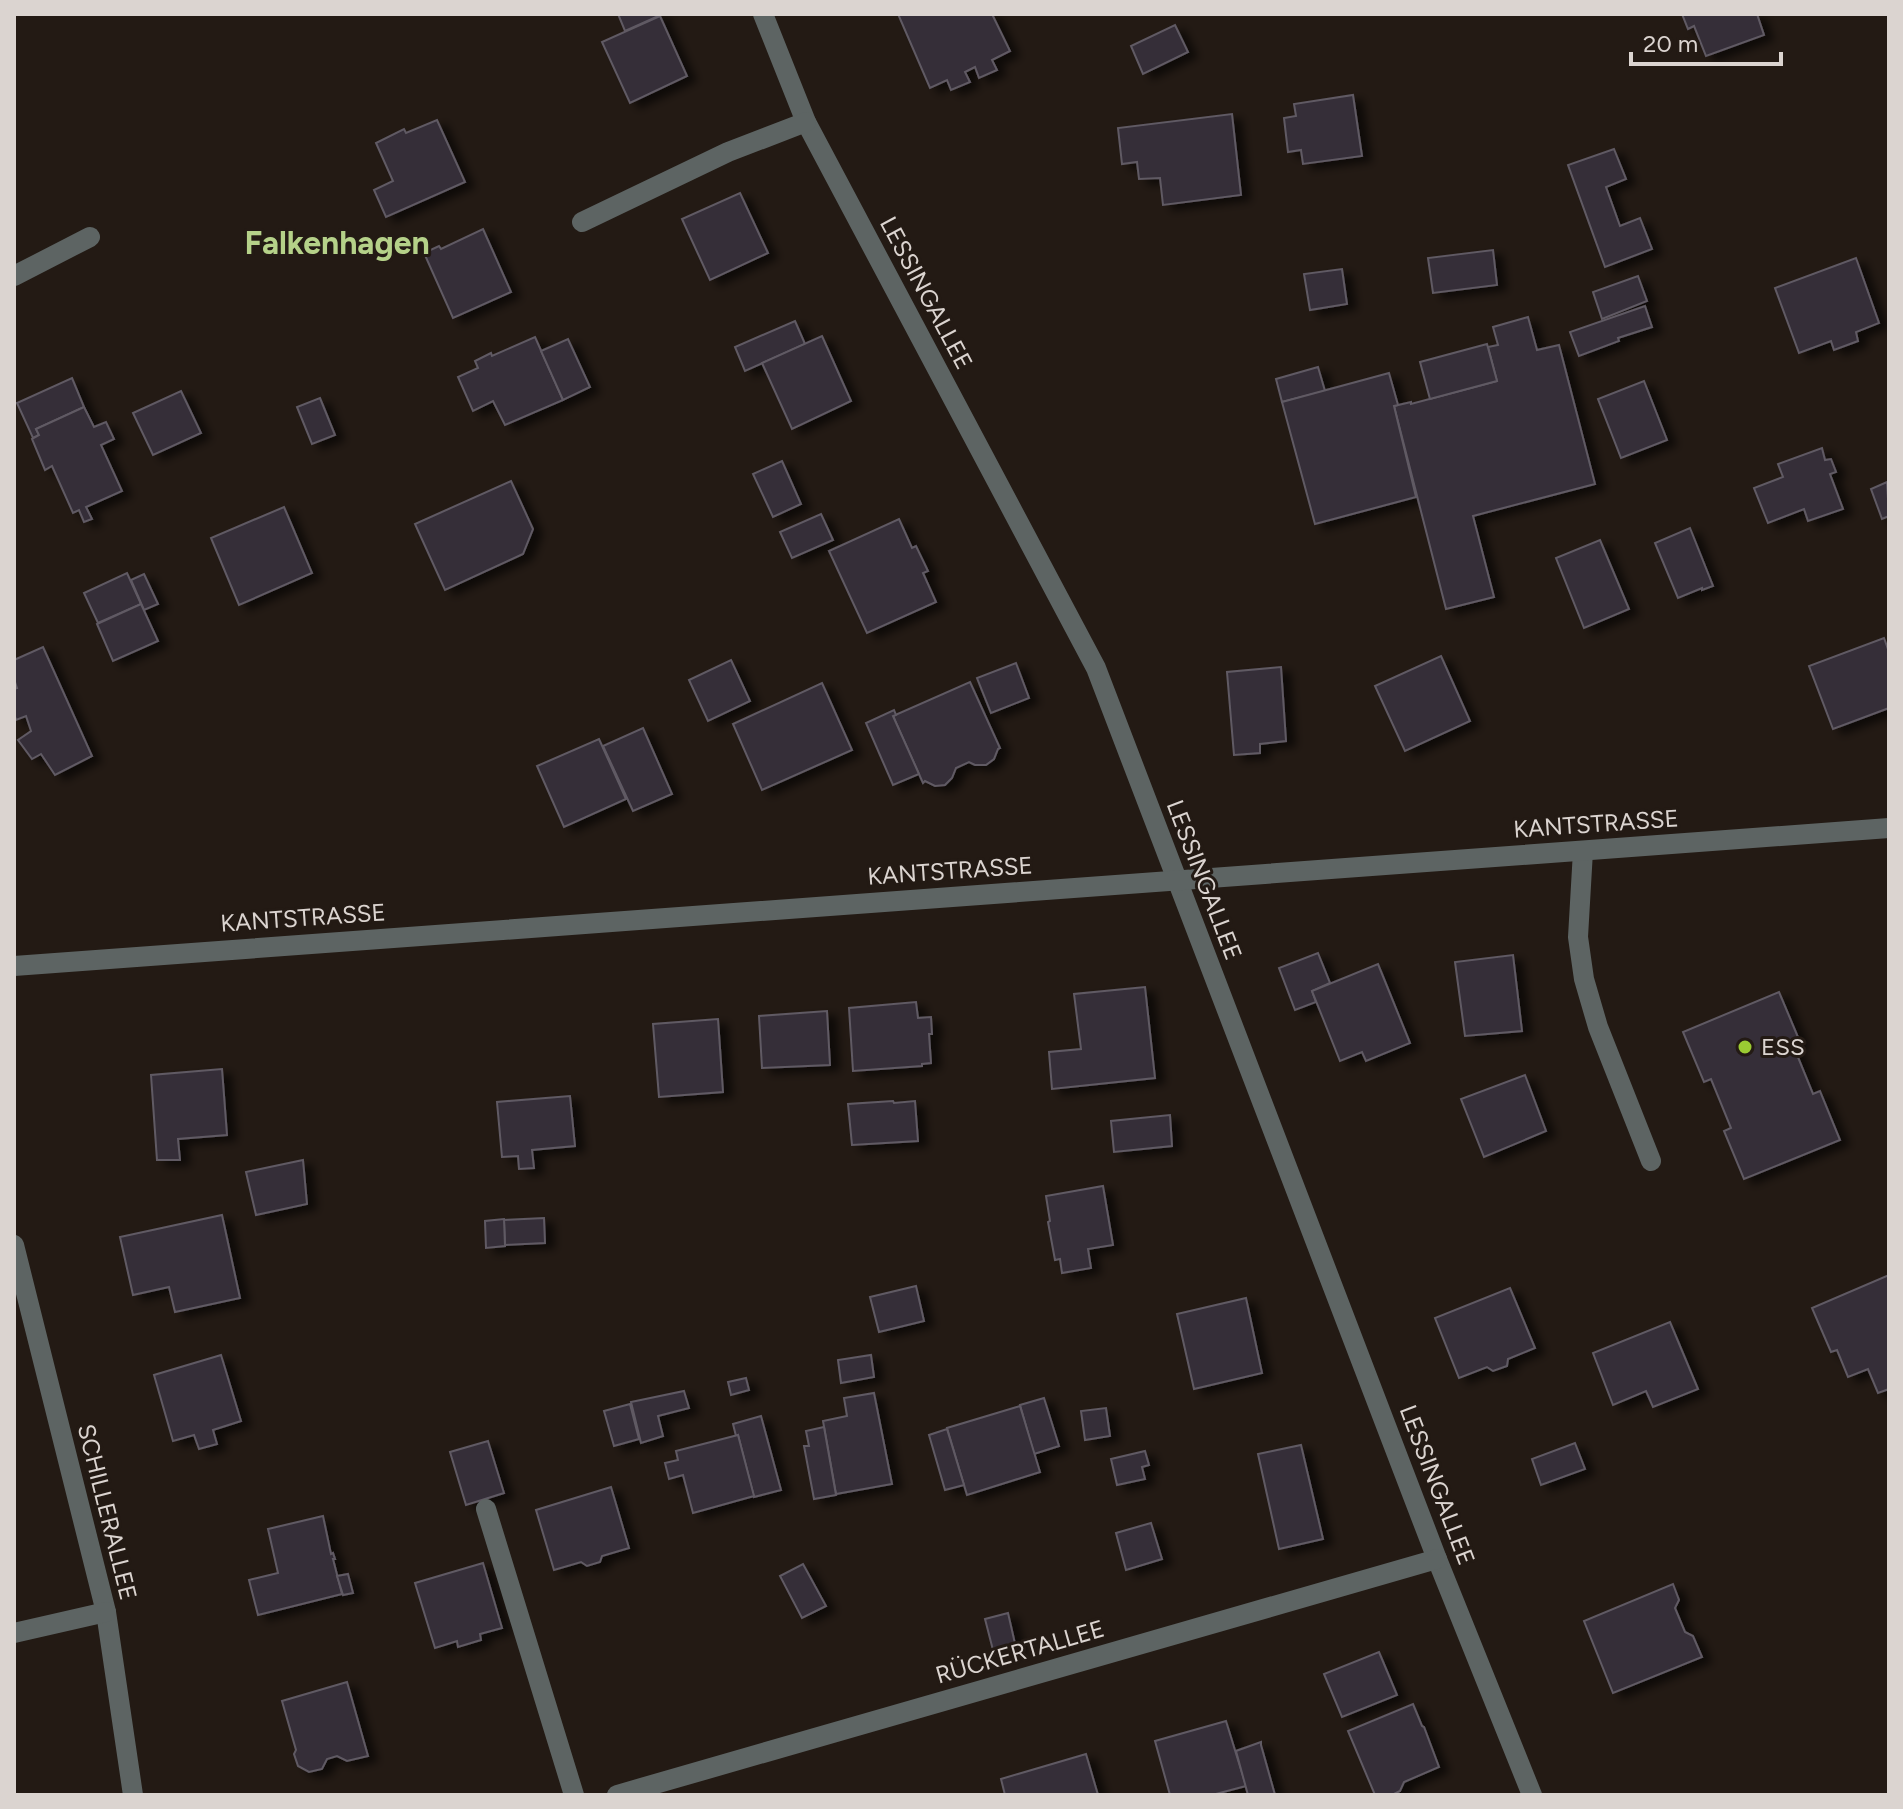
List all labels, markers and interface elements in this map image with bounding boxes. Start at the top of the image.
scale bar [1631,16,1781,66]
text: 20 m [1643,29,1698,58]
street label: LESSINGALLEE [874,211,979,374]
district label: Falkenhagen [244,224,430,262]
street label: LESSINGALLEE [1161,796,1248,964]
street label: KANTSTRASSE [1512,803,1680,844]
street label: KANTSTRASSE [866,850,1034,891]
street label: KANTSTRASSE [219,897,387,938]
place label: ESS [1761,1032,1805,1061]
marker: ESS [1736,1038,1754,1056]
street label: LESSINGALLEE [1394,1401,1481,1569]
street label: SCHILLERALLEE [72,1421,143,1603]
street label: RÜCKERTALLEE [932,1614,1108,1689]

